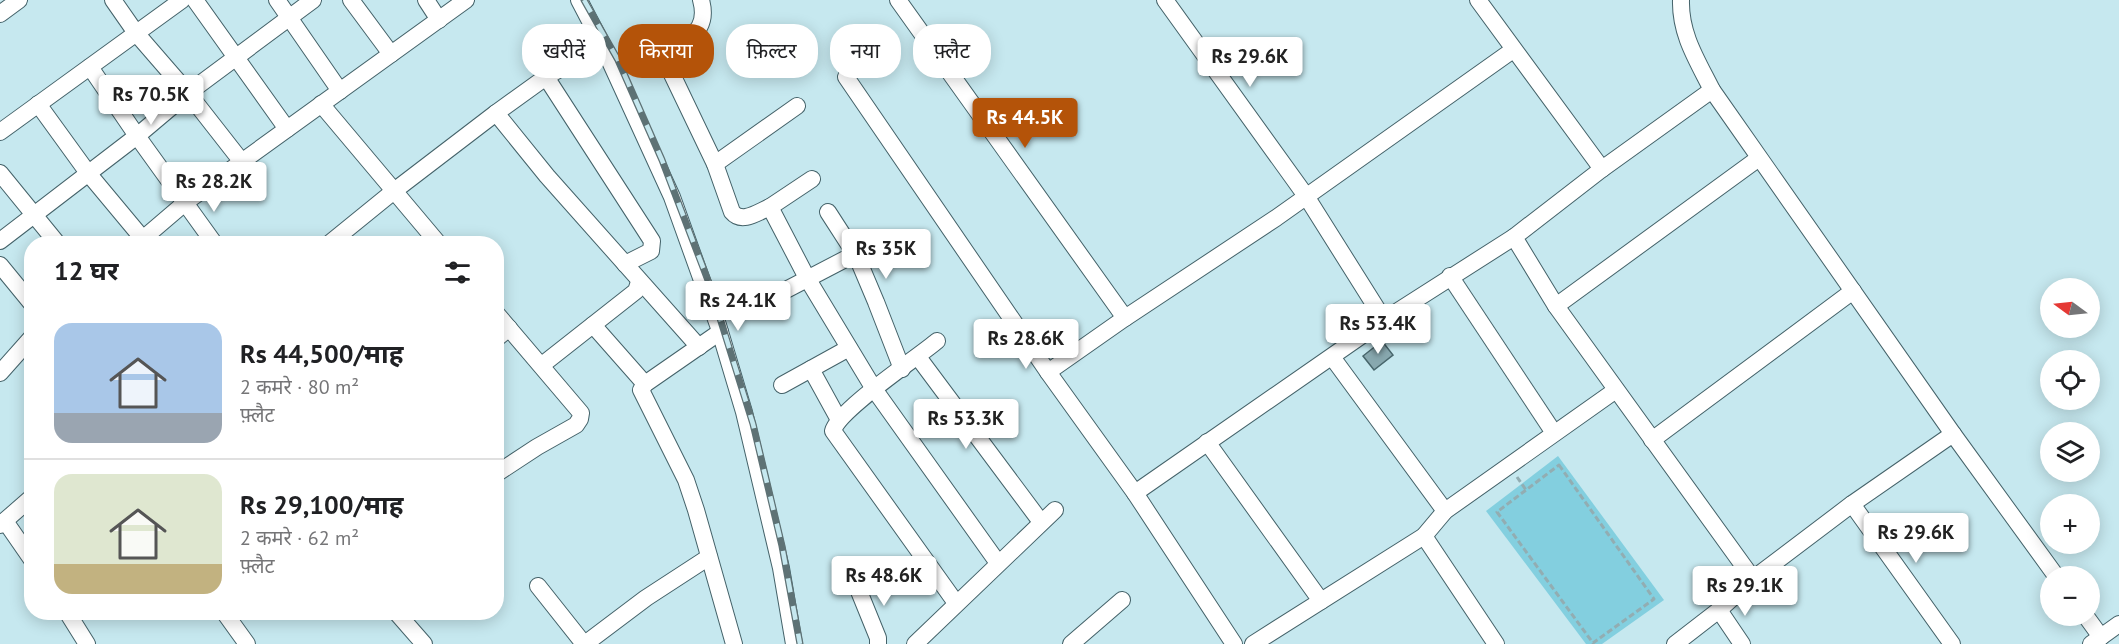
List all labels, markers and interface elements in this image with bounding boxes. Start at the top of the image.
chip: खरीदें [522,24,606,78]
chip: किराया [618,24,714,78]
chip: फ़िल्टर [726,24,818,78]
chip: नया [830,24,901,78]
chip: फ़्लैट [913,24,991,78]
pin: Rs 29.6K [1188,37,1312,88]
text: Rs 29.6K [1212,43,1288,69]
pin: Rs 70.5K [89,75,213,126]
text: Rs 70.5K [113,81,189,107]
pin: Rs 44.5K [963,98,1087,149]
text: Rs 44.5K [987,104,1063,130]
pin: Rs 28.2K [152,162,276,213]
text: Rs 28.2K [176,168,252,194]
pin: Rs 35K [837,229,935,280]
text: Rs 35K [856,235,916,261]
text: 12 घर [54,254,118,287]
icon: filters [441,256,474,289]
north arrow [2040,278,2100,338]
map controls [2040,278,2100,626]
pin: Rs 24.1K [676,281,800,332]
text: Rs 24.1K [700,287,776,313]
pin: Rs 53.4K [1316,304,1440,355]
text: Rs 53.4K [1340,310,1416,336]
pin: Rs 28.6K [964,319,1088,370]
text: Rs 28.6K [988,325,1064,351]
text: Rs 44,500/माह [240,337,403,370]
icon: home [102,347,174,419]
button: locate [2040,350,2100,410]
text: 2 कमरे · 80 m² [240,374,359,400]
pin: Rs 53.3K [904,399,1028,450]
text: फ़्लैट [240,402,275,428]
text: Rs 53.3K [928,405,1004,431]
button: layers [2040,422,2100,482]
text: Rs 29,100/माह [240,488,403,521]
button: + [2040,494,2100,554]
icon: home [102,498,174,570]
pin: Rs 29.6K [1854,513,1978,564]
text: Rs 29.6K [1878,519,1954,545]
text: 2 कमरे · 62 m² [240,525,359,551]
text: फ़्लैट [240,553,275,579]
pin: Rs 48.6K [822,556,946,607]
text: Rs 48.6K [846,562,922,588]
pin: Rs 29.1K [1683,566,1807,617]
button: − [2040,566,2100,626]
text: Rs 29.1K [1707,572,1783,598]

